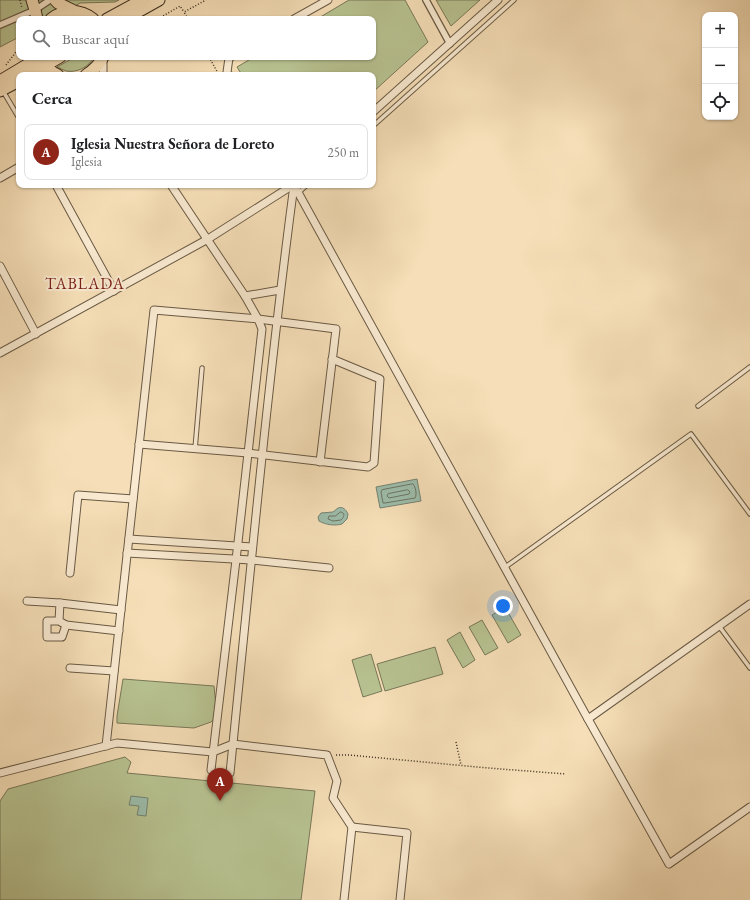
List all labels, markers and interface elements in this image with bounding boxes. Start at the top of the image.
map controls [702,12,738,120]
button: + [702,12,738,48]
search box [16,16,376,60]
icon: search [30,27,52,49]
text: Buscar aquí [62,29,129,48]
button: − [702,48,738,84]
button: locate [702,84,738,120]
text: Cerca [32,87,72,109]
text: Iglesia Nuestra Señora de Loreto [71,134,274,153]
text: A [41,144,51,161]
text: 250 m [328,144,359,161]
text: Iglesia [71,153,102,170]
district label: TABLADA [45,273,125,294]
your location [493,596,513,616]
pin: A [207,768,233,801]

